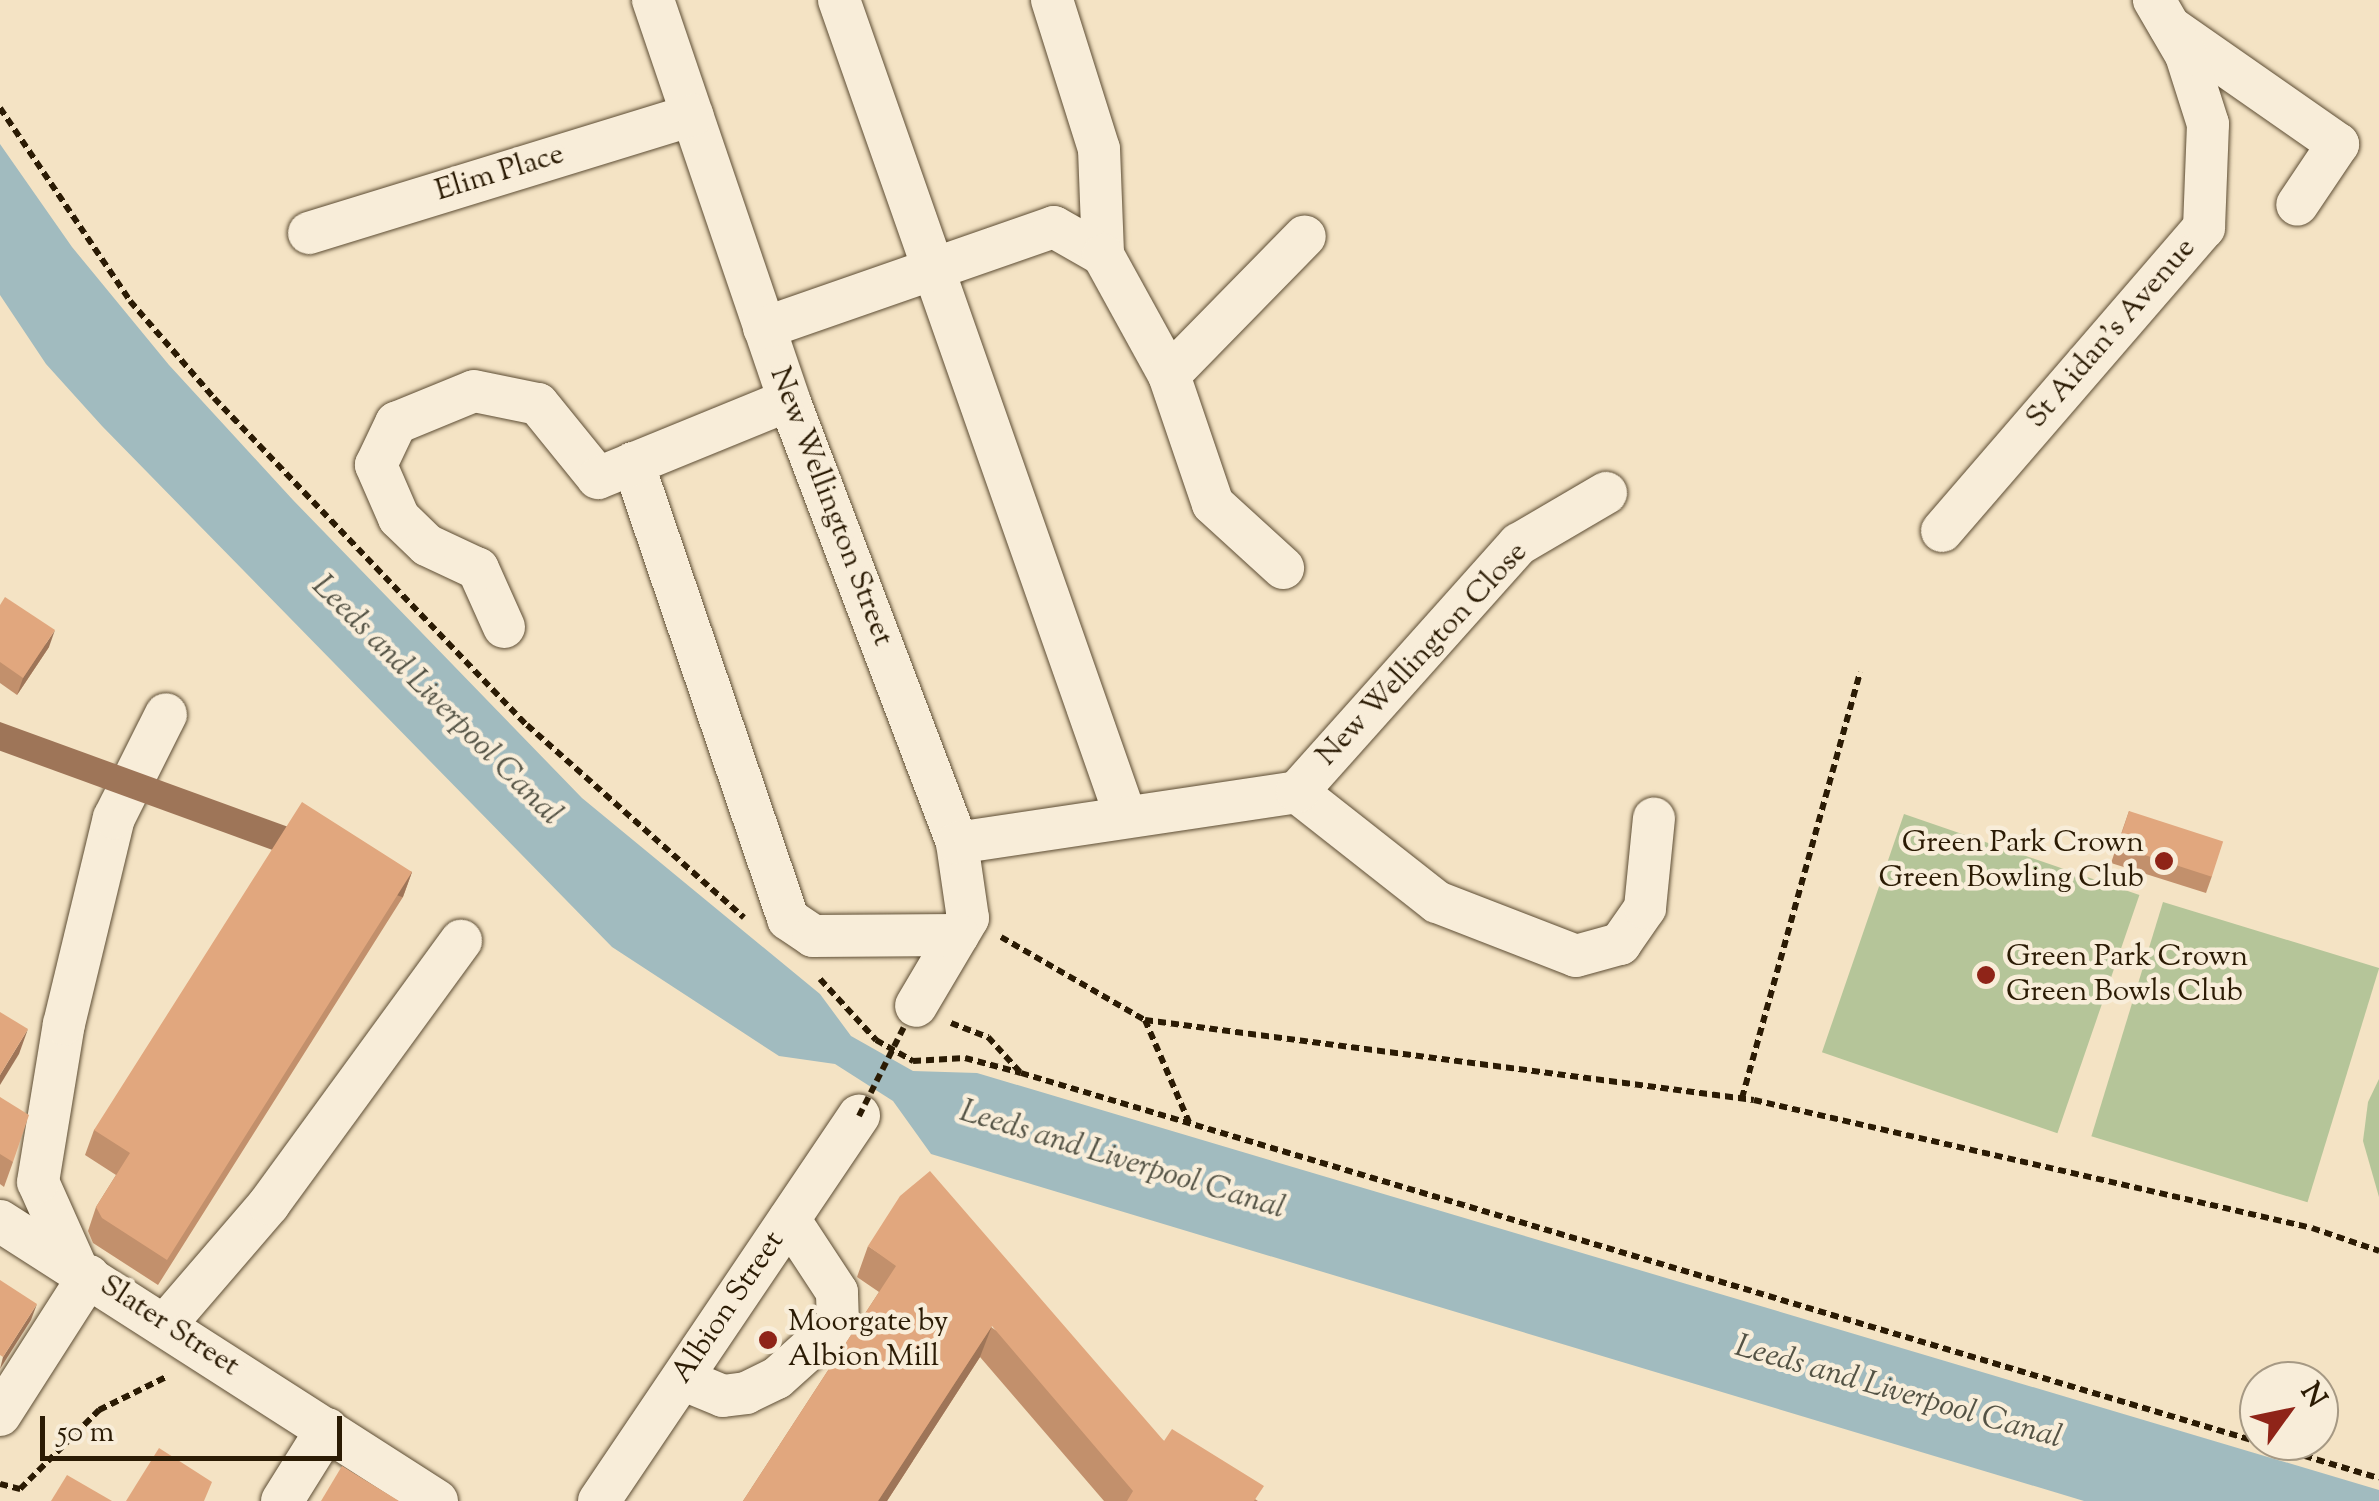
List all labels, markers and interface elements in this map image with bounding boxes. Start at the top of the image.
street label: Elim Place [431,137,569,211]
street label: St Aidan's Avenue [2020,232,2204,436]
street label: New Wellington Street [760,363,900,651]
street label: New Wellington Close [1310,536,1536,774]
water label: Leeds and Liverpool Canal [303,568,569,834]
place label: Green Park Crown Green Bowling Club [1878,826,2144,896]
marker: Green Park Crown Green Bowling Club [2153,850,2175,872]
place label: Green Park Crown Green Bowls Club [2006,940,2248,1010]
marker: Green Park Crown Green Bowls Club [1975,964,1997,986]
water label: Leeds and Liverpool Canal [955,1093,1289,1229]
street label: Albion Street [665,1225,793,1391]
street label: Slater Street [92,1269,246,1385]
place label: Moorgate by Albion Mill [788,1305,948,1376]
water label: Leeds and Liverpool Canal [1730,1328,2066,1458]
marker: Moorgate by Albion Mill [757,1329,779,1351]
north arrow [2239,1361,2339,1461]
text: N [2290,1375,2335,1416]
scale bar [45,1396,348,1458]
text: 50 m [57,1412,114,1455]

